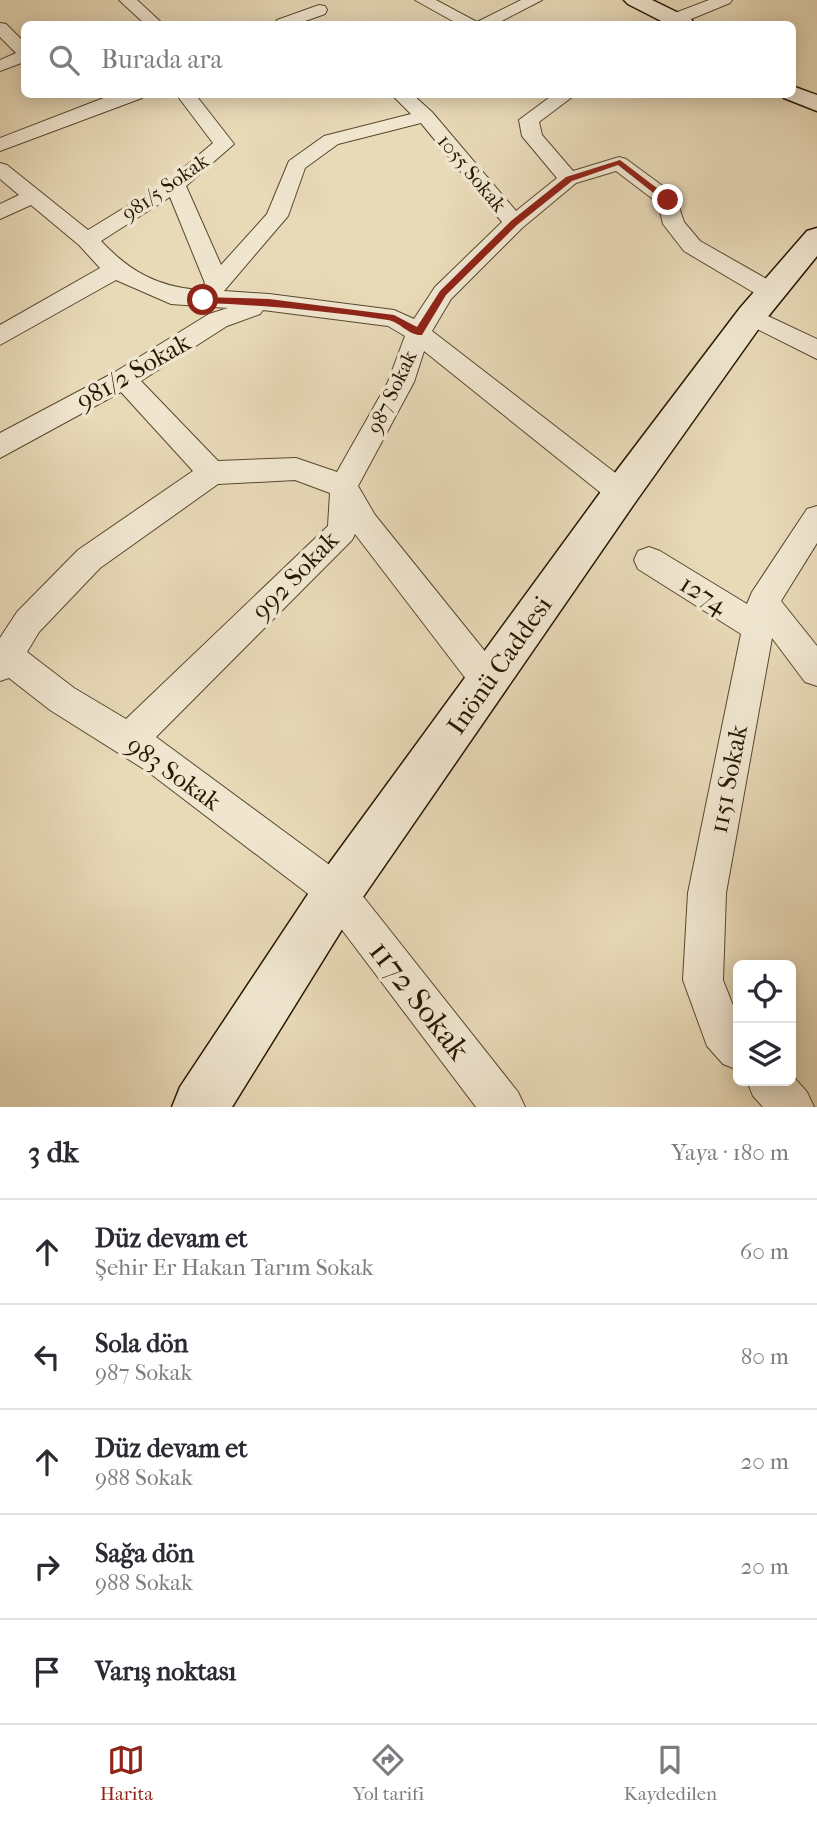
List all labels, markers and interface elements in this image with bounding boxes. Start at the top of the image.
search box [21,21,796,98]
icon: search [45,41,83,79]
text: Burada ara [101,44,223,75]
street label: 1055 Sokak [433,129,512,217]
street label: 981/5 Sokak [117,148,213,226]
route end [652,184,683,215]
route start [187,284,218,315]
street label: 981/2 Sokak [71,326,196,416]
street label: 987 Sokak [362,347,422,437]
street label: 992 Sokak [246,524,346,626]
street label: 1274 [674,568,734,621]
street label: Inönü Caddesi [440,590,559,740]
street label: 1151 Sokak [703,722,754,836]
street label: 983 Sokak [121,730,227,817]
street label: 1172 Sokak [361,933,478,1068]
map controls [733,960,796,1086]
button: locate [733,960,796,1023]
button: layers [733,1023,796,1086]
text: 3 dk [28,1135,79,1170]
text: Yaya · 180 m [671,1139,789,1166]
text: Düz devam et [95,1223,248,1254]
icon: ahead [28,1233,66,1271]
text: 60 m [740,1238,789,1265]
text: Şehir Er Hakan Tarım Sokak [95,1254,373,1281]
text: Sola dön [95,1328,188,1359]
icon: left [28,1338,66,1376]
text: 80 m [741,1343,789,1370]
text: 987 Sokak [95,1359,192,1386]
text: Düz devam et [95,1433,248,1464]
icon: ahead [28,1443,66,1481]
text: 20 m [740,1448,789,1475]
text: 988 Sokak [95,1464,193,1491]
text: Sağa dön [95,1538,194,1569]
icon: right [28,1548,66,1586]
text: 20 m [740,1553,789,1580]
text: 988 Sokak [95,1569,193,1596]
icon: arrive [28,1653,66,1691]
text: Varış noktası [95,1656,236,1687]
tab: Harita [100,1741,153,1805]
tab: Yol tarifi [353,1741,424,1805]
tab: Kaydedilen [624,1741,717,1805]

